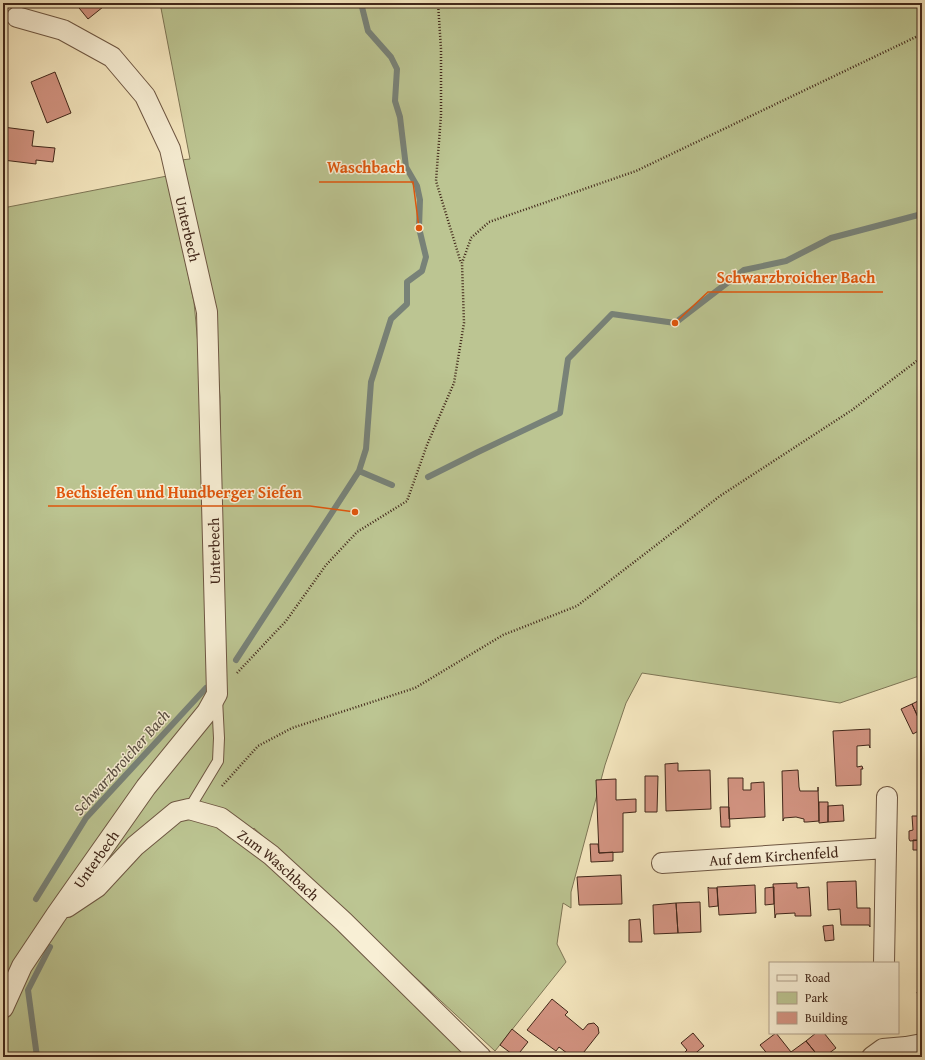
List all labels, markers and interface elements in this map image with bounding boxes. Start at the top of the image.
callout: Waschbach [319,154,413,182]
text: Waschbach [327,155,406,179]
street label: Unterbech [170,194,206,264]
callout: Schwarzbroicher Bach [708,264,883,292]
text: Schwarzbroicher Bach [717,265,876,289]
callout: Bechsiefen und Hundberger Siefen [48,478,310,506]
text: Bechsiefen und Hundberger Siefen [56,480,303,504]
street label: Unterbech [203,517,225,584]
water label: Schwarzbroicher Bach [67,704,175,820]
street label: Zum Waschbach [234,824,325,906]
street label: Unterbech [68,825,124,892]
street label: Auf dem Kirchenfeld [708,841,839,870]
legend [769,962,899,1034]
text: Road [805,969,831,986]
text: Park [805,989,829,1006]
text: Building [805,1009,848,1026]

